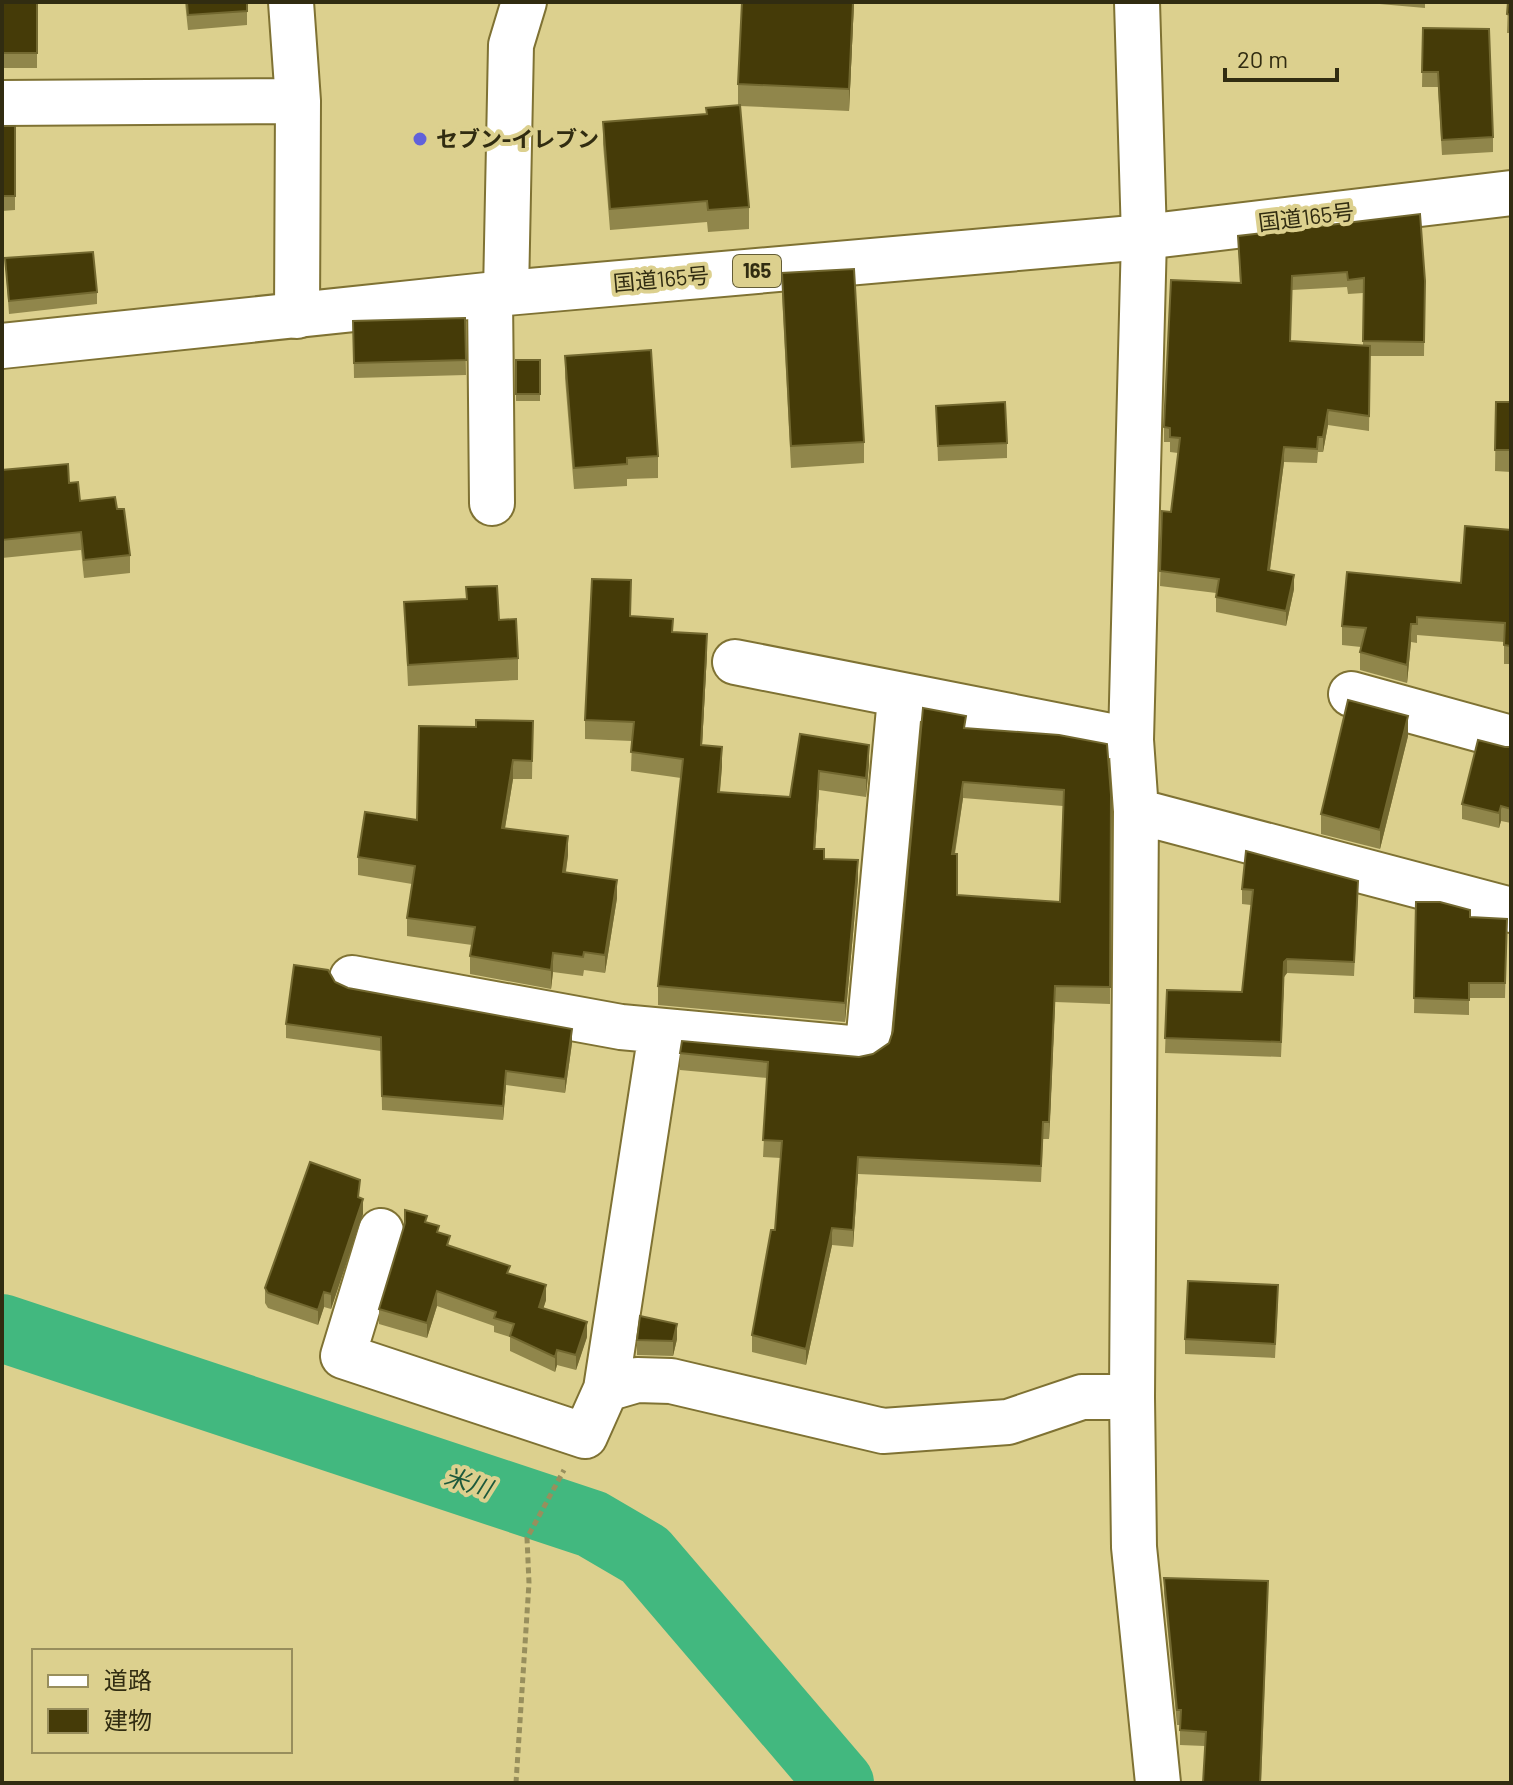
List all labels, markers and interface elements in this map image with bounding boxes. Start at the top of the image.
scale bar [1225,32,1337,82]
text: 20 m [1237,44,1288,73]
place label: セブン-イレブン [436,125,599,151]
marker: セブン-イレブン [411,130,429,148]
street label: 国道165号 [1256,197,1355,235]
road number: 165 [733,255,781,287]
street label: 国道165号 [612,261,710,295]
water label: 米川 [441,1460,499,1504]
legend [32,1649,292,1753]
text: 道路 [104,1665,152,1694]
text: 建物 [104,1705,152,1734]

